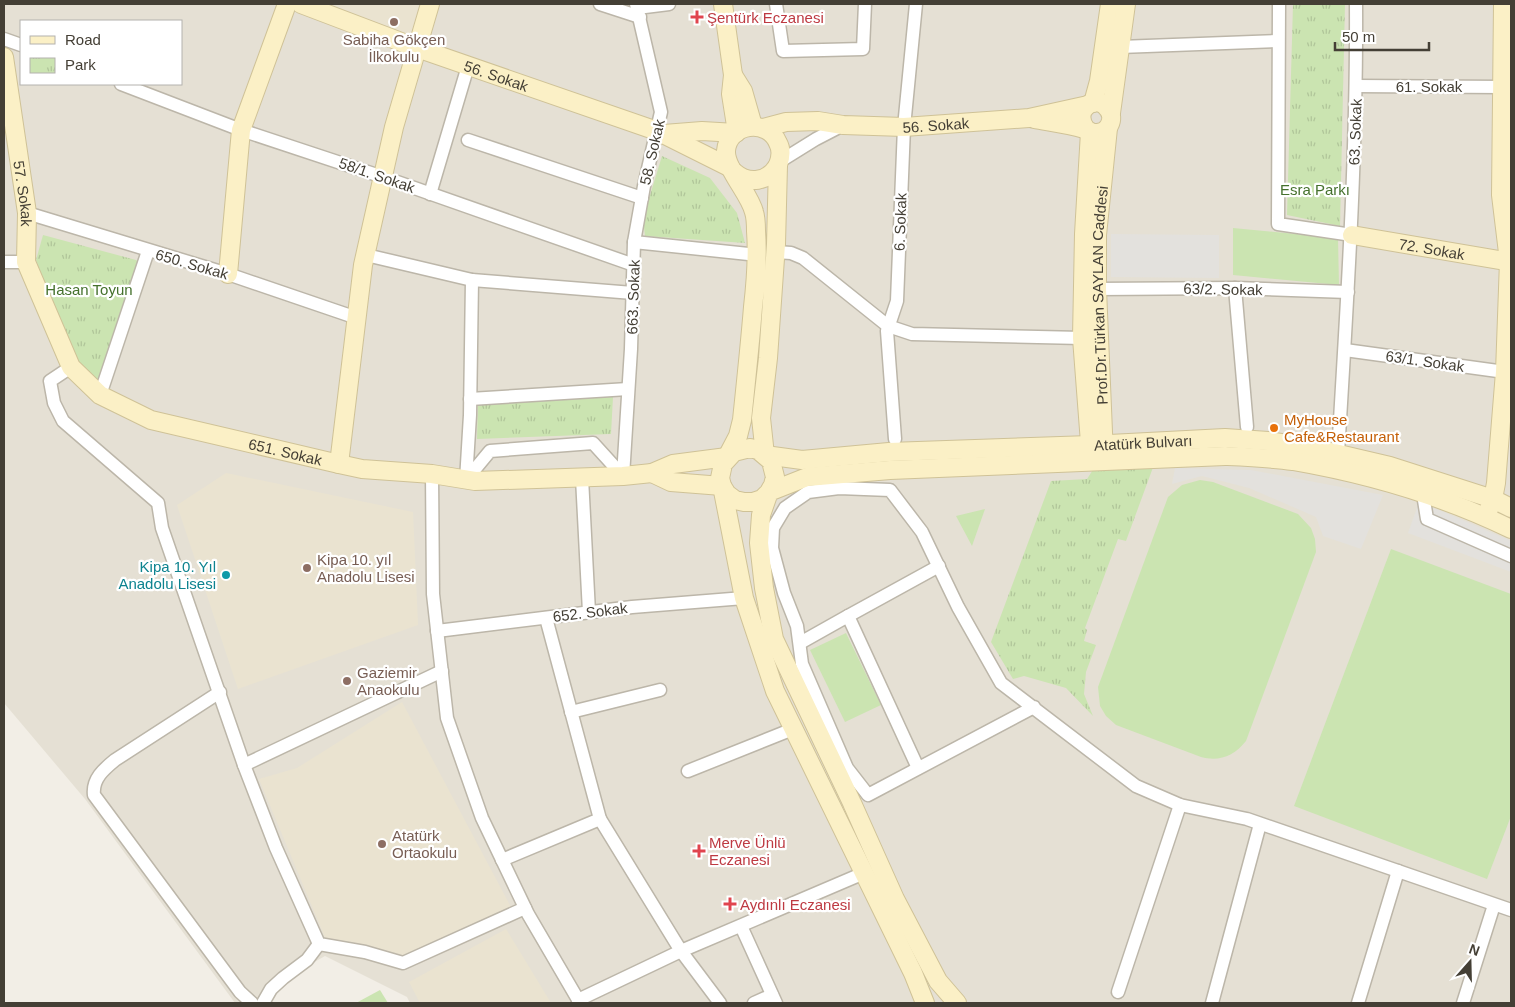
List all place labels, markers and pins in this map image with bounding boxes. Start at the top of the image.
place label: Şentürk Eczanesi [707,9,824,26]
marker: Şentürk Eczanesi [691,11,703,23]
marker: Sabiha Gökçen İlkokulu [388,16,400,28]
place label: Sabiha Gökçen İlkokulu [343,31,445,65]
place label: MyHouse Cafe&Restaurant [1284,411,1400,445]
marker: MyHouse Cafe&Restaurant [1268,422,1280,434]
place label: Kipa 10. yıl Anadolu Lisesi [317,551,415,585]
place label: Kipa 10. Yıl Anadolu Lisesi [118,558,216,592]
marker: Kipa 10. yıl Anadolu Lisesi [301,562,313,574]
marker: Kipa 10. Yıl Anadolu Lisesi [220,569,232,581]
place label: Gaziemir Anaokulu [357,664,420,698]
marker: Gaziemir Anaokulu [341,675,353,687]
place label: Atatürk Ortaokulu [392,827,457,861]
place label: Merve Ünlü Eczanesi [709,834,786,868]
marker: Atatürk Ortaokulu [376,838,388,850]
marker: Merve Ünlü Eczanesi [693,845,705,857]
place label: Aydınlı Eczanesi [740,896,851,913]
marker: Aydınlı Eczanesi [724,898,736,910]

